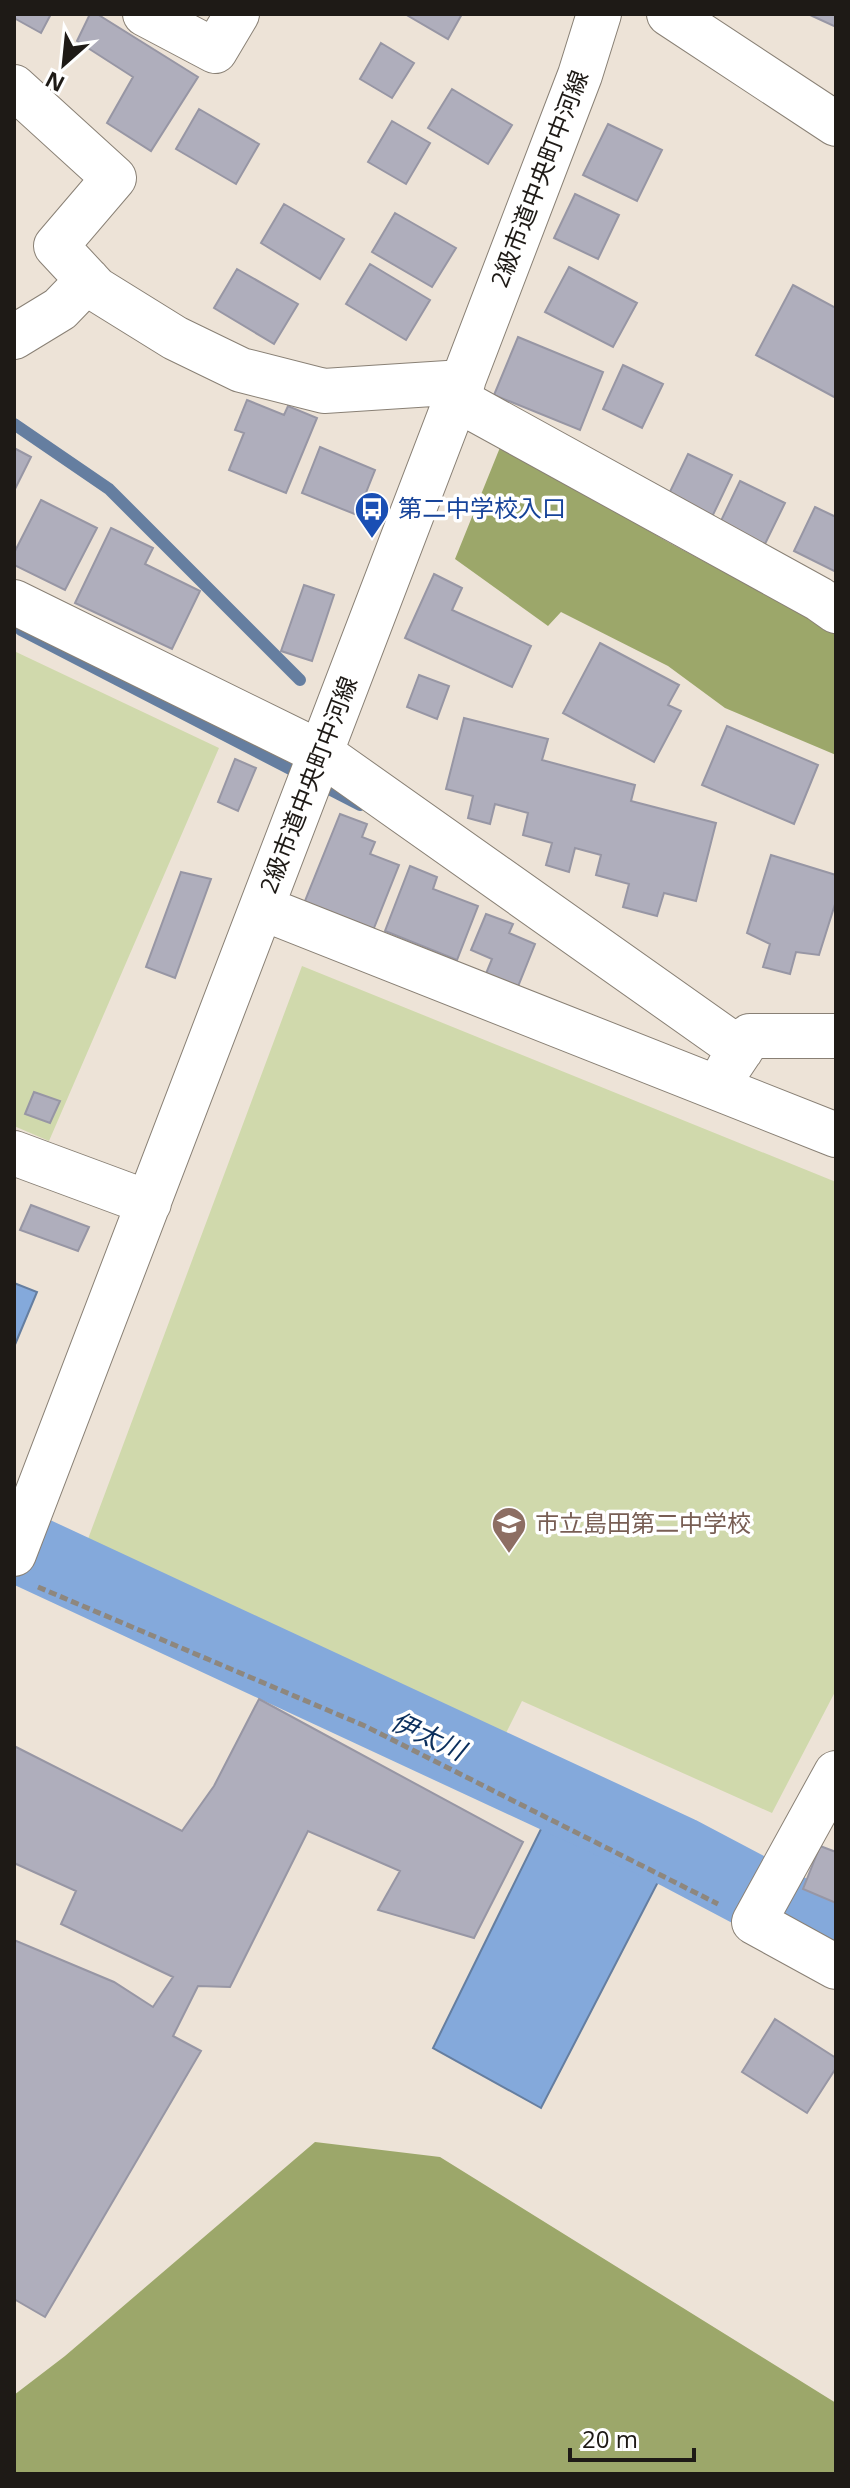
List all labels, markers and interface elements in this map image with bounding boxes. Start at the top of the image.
north arrow [24,24,104,104]
text: N [40,65,69,100]
street label: 2級市道中央町中河線 [482,65,595,292]
bus stop icon: 第二中学校入口 [353,490,391,540]
place label: 第二中学校入口 [398,491,566,524]
street label: 2級市道中央町中河線 [251,671,364,898]
school or university icon: 市立島田第二中学校 [490,1505,528,1555]
place label: 市立島田第二中学校 [535,1506,751,1539]
water label: 伊太川 [385,1702,474,1769]
scale bar [570,2412,694,2462]
text: 20 m [582,2422,638,2455]

